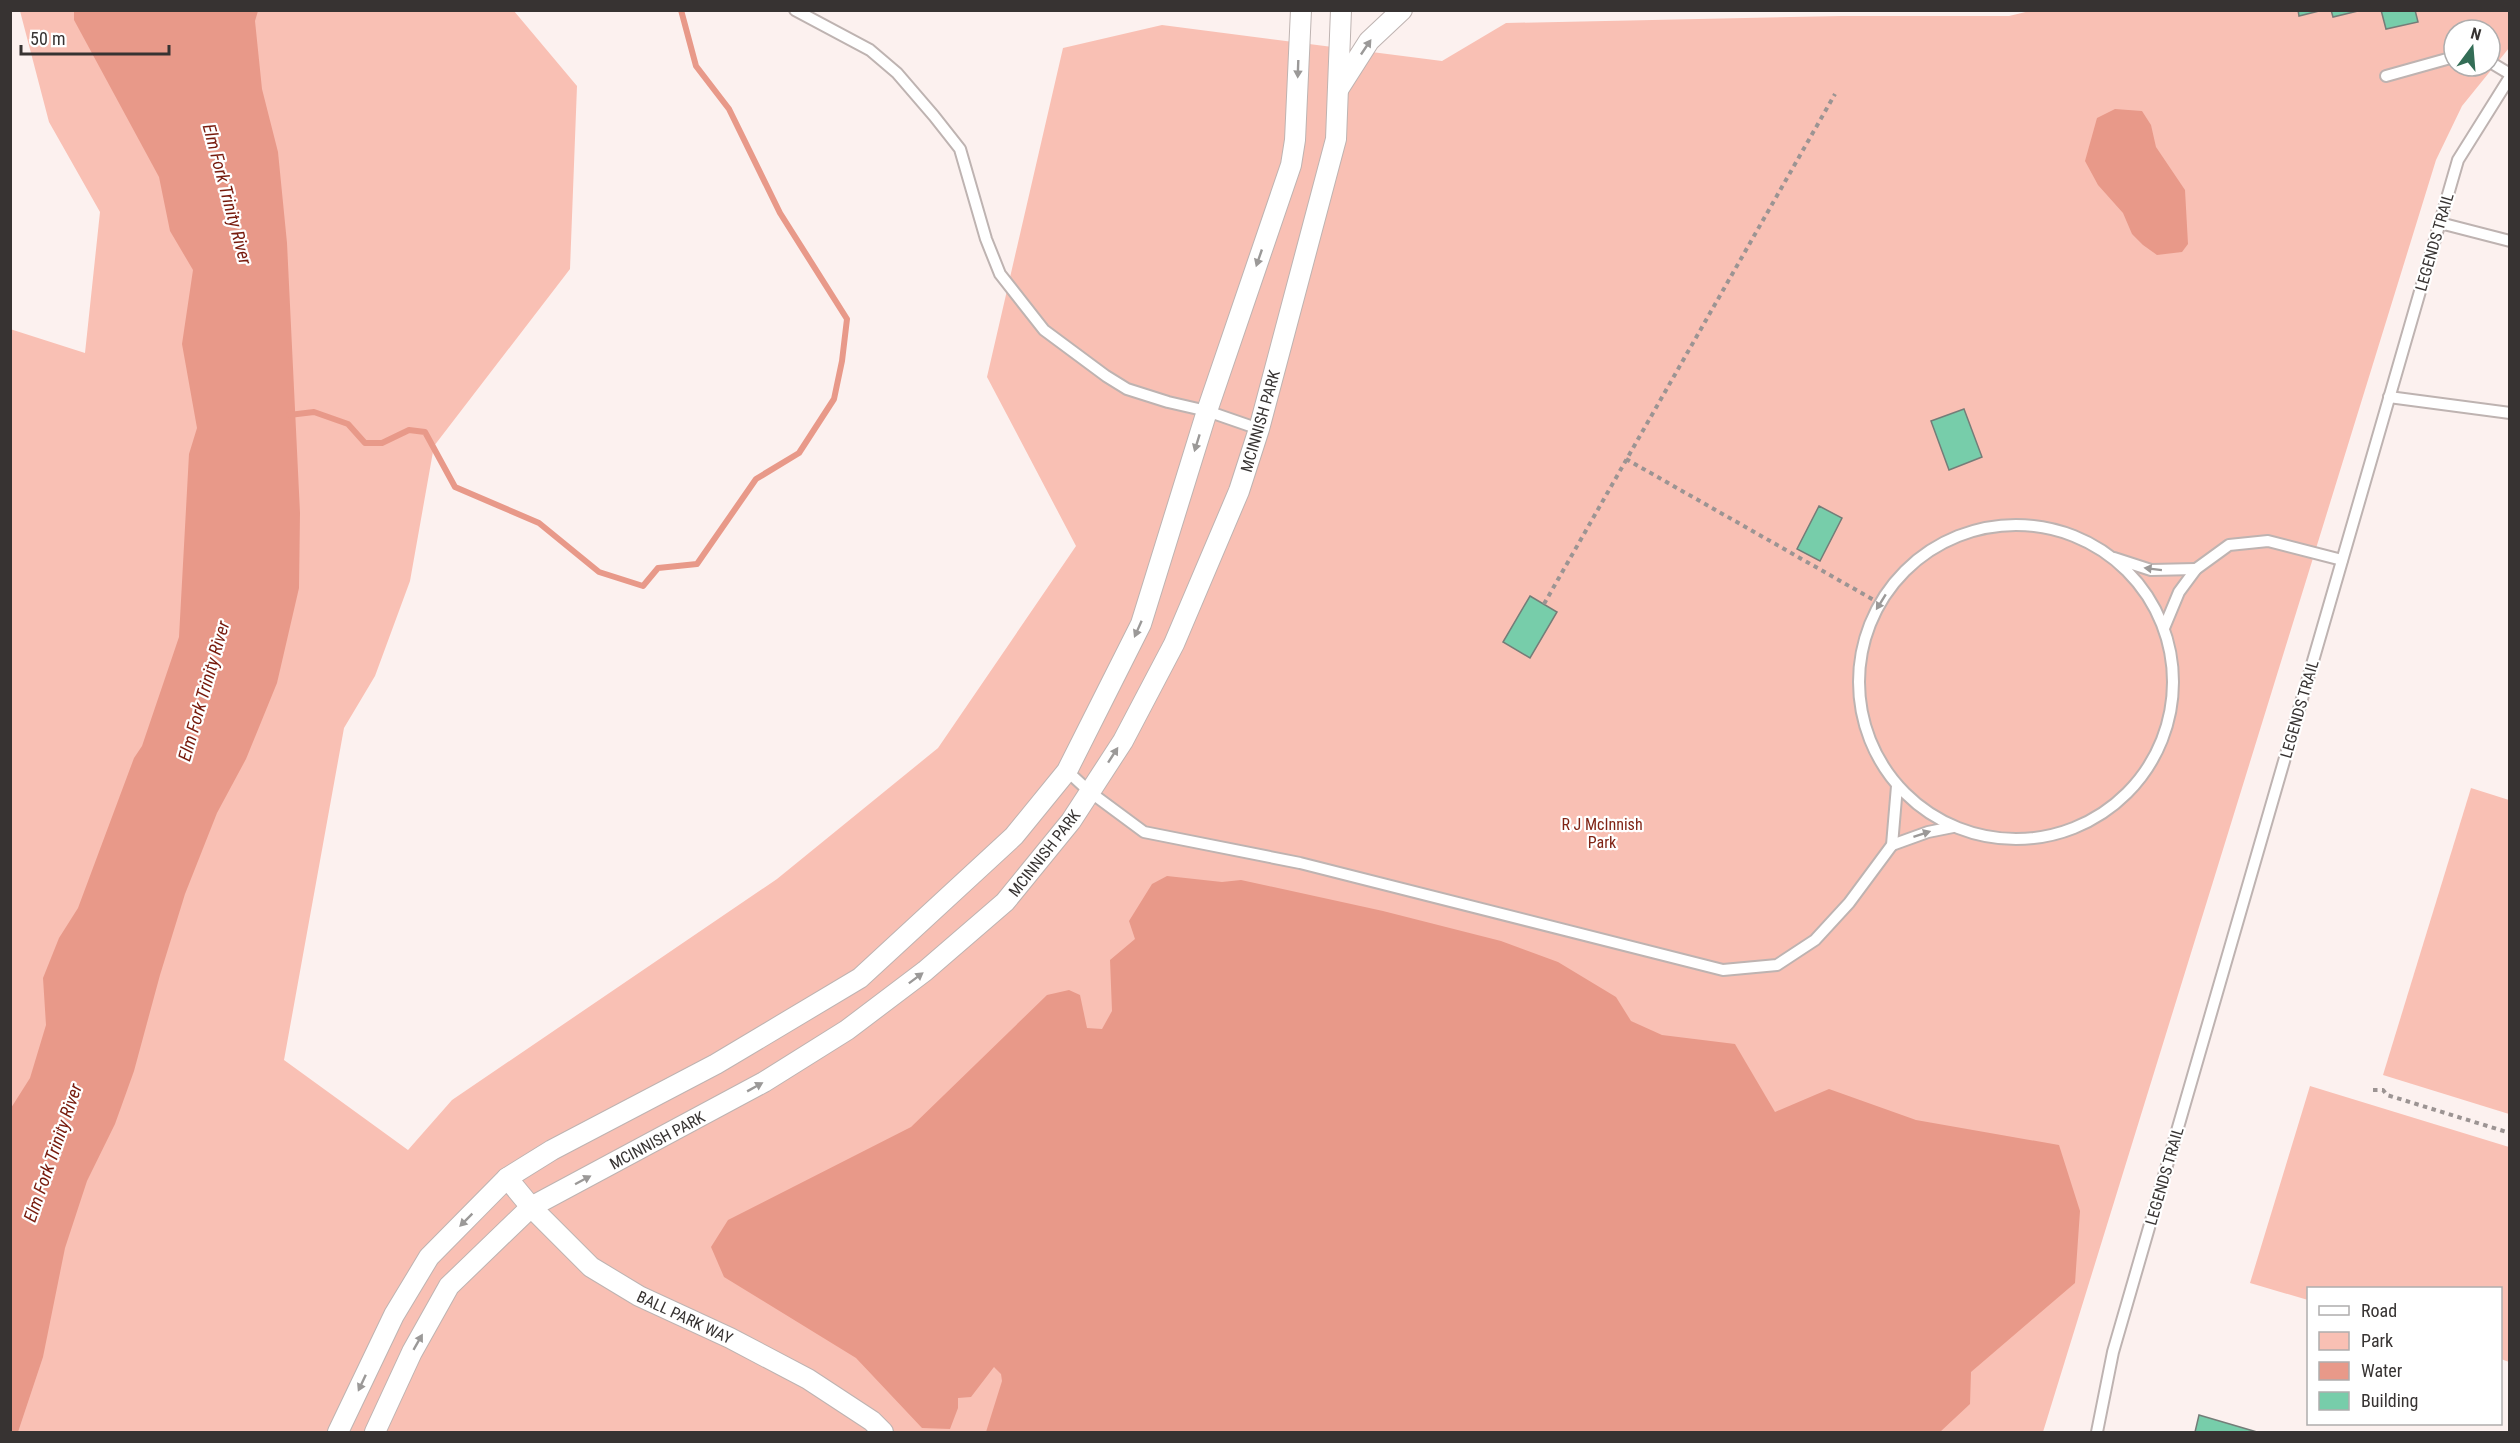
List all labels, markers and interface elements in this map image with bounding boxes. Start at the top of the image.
scale bar [21,18,170,56]
north arrow [2442,18,2502,78]
text: N [2469,24,2483,45]
text: 50 m [30,28,65,49]
one-way arrow [1360,39,1371,55]
one-way arrow [1294,59,1303,78]
water label: Elm Fork Trinity River [199,121,257,267]
street label: LEGENDS TRAIL [2411,190,2458,293]
one-way arrow [1254,249,1263,267]
street label: MCINNISH PARK [1237,368,1284,474]
one-way arrow [1192,434,1201,452]
one-way arrow [2143,564,2162,574]
one-way arrow [1875,594,1886,610]
water label: Elm Fork Trinity River [173,618,234,763]
one-way arrow [1133,620,1143,638]
street label: LEGENDS TRAIL [2276,657,2323,760]
one-way arrow [1108,747,1119,764]
street label: MCINNISH PARK [1005,806,1084,901]
park label: R J McInnish Park [1561,815,1643,852]
one-way arrow [1913,829,1931,838]
one-way arrow [907,972,923,984]
water label: Elm Fork Trinity River [19,1080,86,1225]
one-way arrow [746,1082,763,1092]
street label: MCINNISH PARK [606,1107,708,1174]
street label: LEGENDS TRAIL [2141,1124,2188,1227]
one-way arrow [575,1175,592,1185]
one-way arrow [459,1212,473,1226]
street label: BALL PARK WAY [634,1287,736,1348]
legend [2307,1287,2502,1425]
text: Road [2361,1300,2397,1321]
text: Park [2361,1330,2393,1351]
one-way arrow [413,1333,423,1350]
text: Water [2361,1360,2403,1381]
one-way arrow [357,1374,366,1391]
text: Building [2361,1390,2418,1411]

